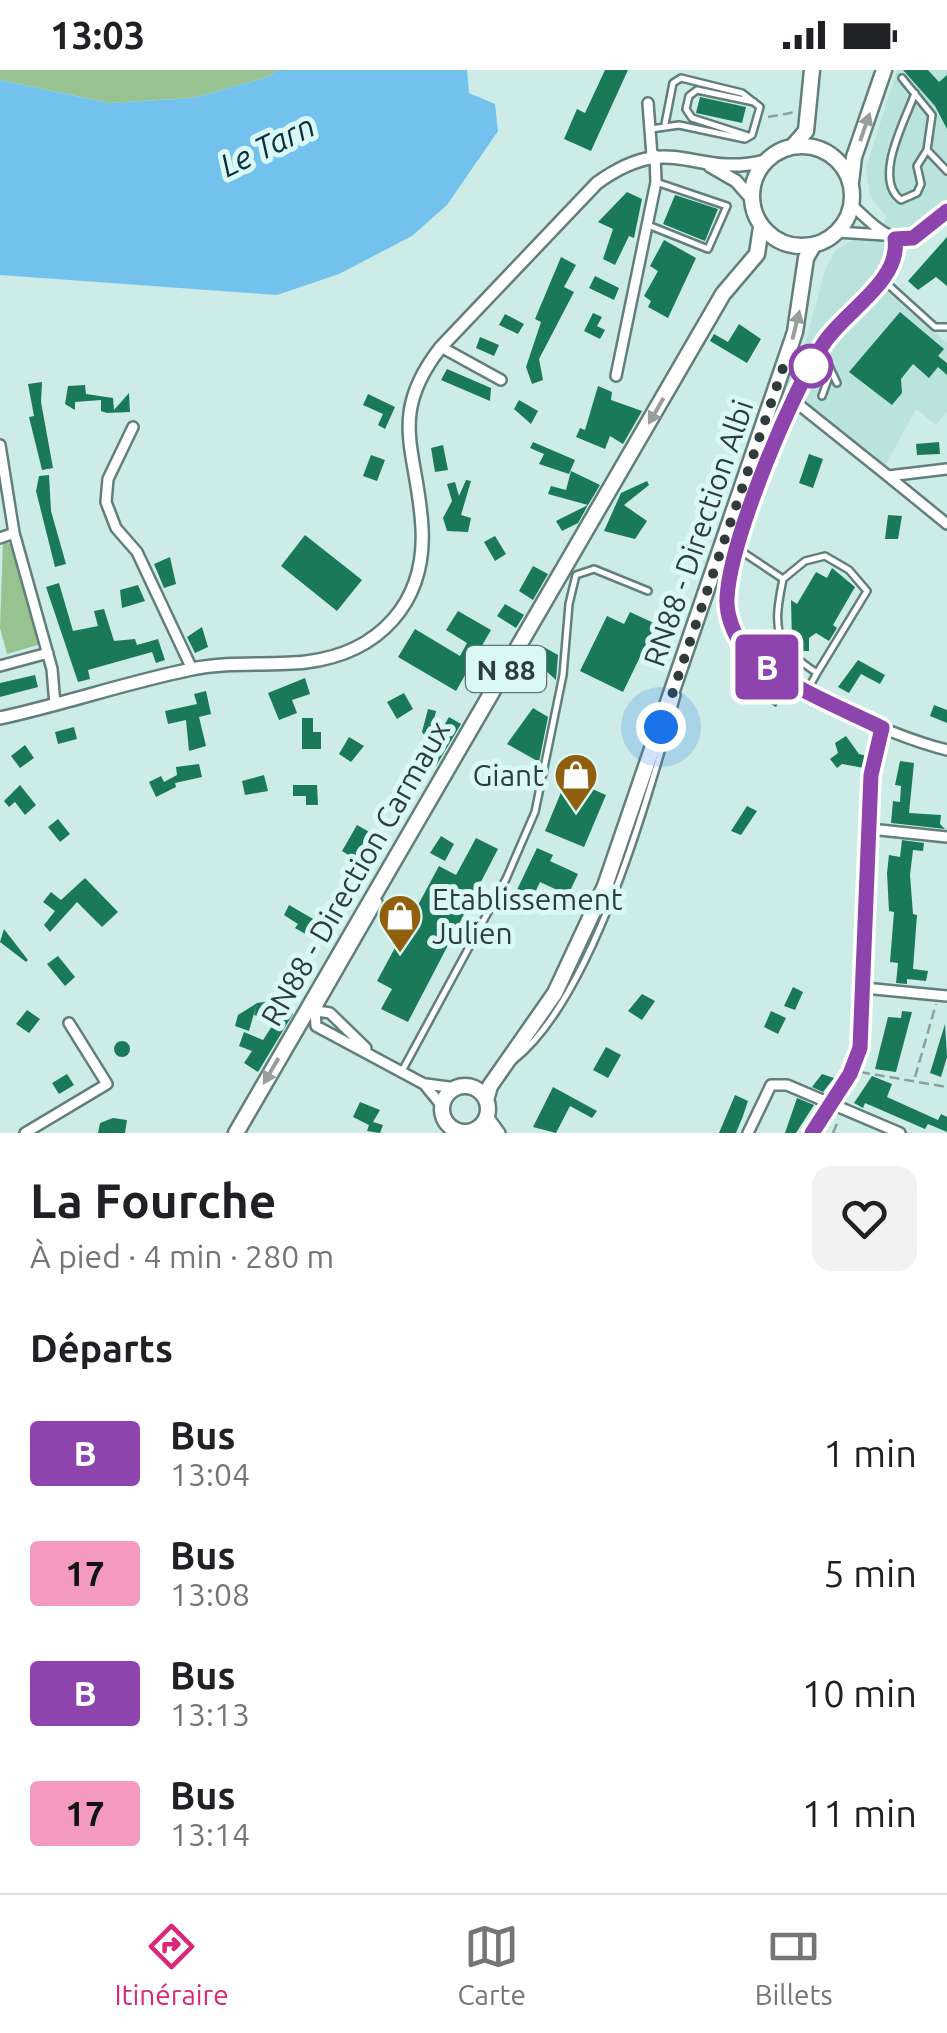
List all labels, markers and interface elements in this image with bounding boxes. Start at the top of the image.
text: 13:03 [50,14,145,56]
water label: Le Tarn [214,107,320,183]
one-way arrow [858,111,873,141]
one-way arrow [789,309,804,340]
unlabelled marker [790,345,832,387]
street label: RN88 - Direction Albi [636,395,760,671]
one-way arrow [648,397,665,425]
line badge: B [734,634,800,700]
road number: N 88 [466,646,546,692]
text: B [755,647,779,687]
your location [636,702,686,752]
street label: RN88 - Direction Carmaux [254,715,456,1031]
shop icon: Giant [553,752,599,813]
place label: Giant [472,758,544,792]
place label: Etablissement Julien [432,882,623,950]
shop icon: Etablissement Julien [377,893,423,954]
one-way arrow [263,1057,280,1086]
button: heart [812,1166,917,1271]
text: La Fourche [30,1173,277,1227]
text: À pied · 4 min · 280 m [30,1238,334,1274]
text: Départs [30,1327,173,1369]
text: Bus [170,1414,235,1456]
text: 1 min [823,1432,917,1474]
text: B [73,1433,97,1473]
text: 13:04 [170,1456,250,1492]
text: Bus [170,1534,235,1576]
text: 5 min [823,1552,917,1594]
text: 17 [65,1553,105,1593]
text: 13:08 [170,1576,250,1612]
text: Bus [170,1654,235,1696]
text: 10 min [802,1672,917,1714]
text: B [73,1673,97,1713]
text: 13:13 [170,1696,250,1732]
text: Bus [170,1774,235,1816]
text: 11 min [802,1792,917,1834]
text: 17 [65,1793,105,1833]
text: 13:14 [170,1816,250,1852]
tab: Itinéraire [114,1919,229,2010]
tab: Carte [457,1919,526,2010]
tab: Billets [755,1919,833,2010]

